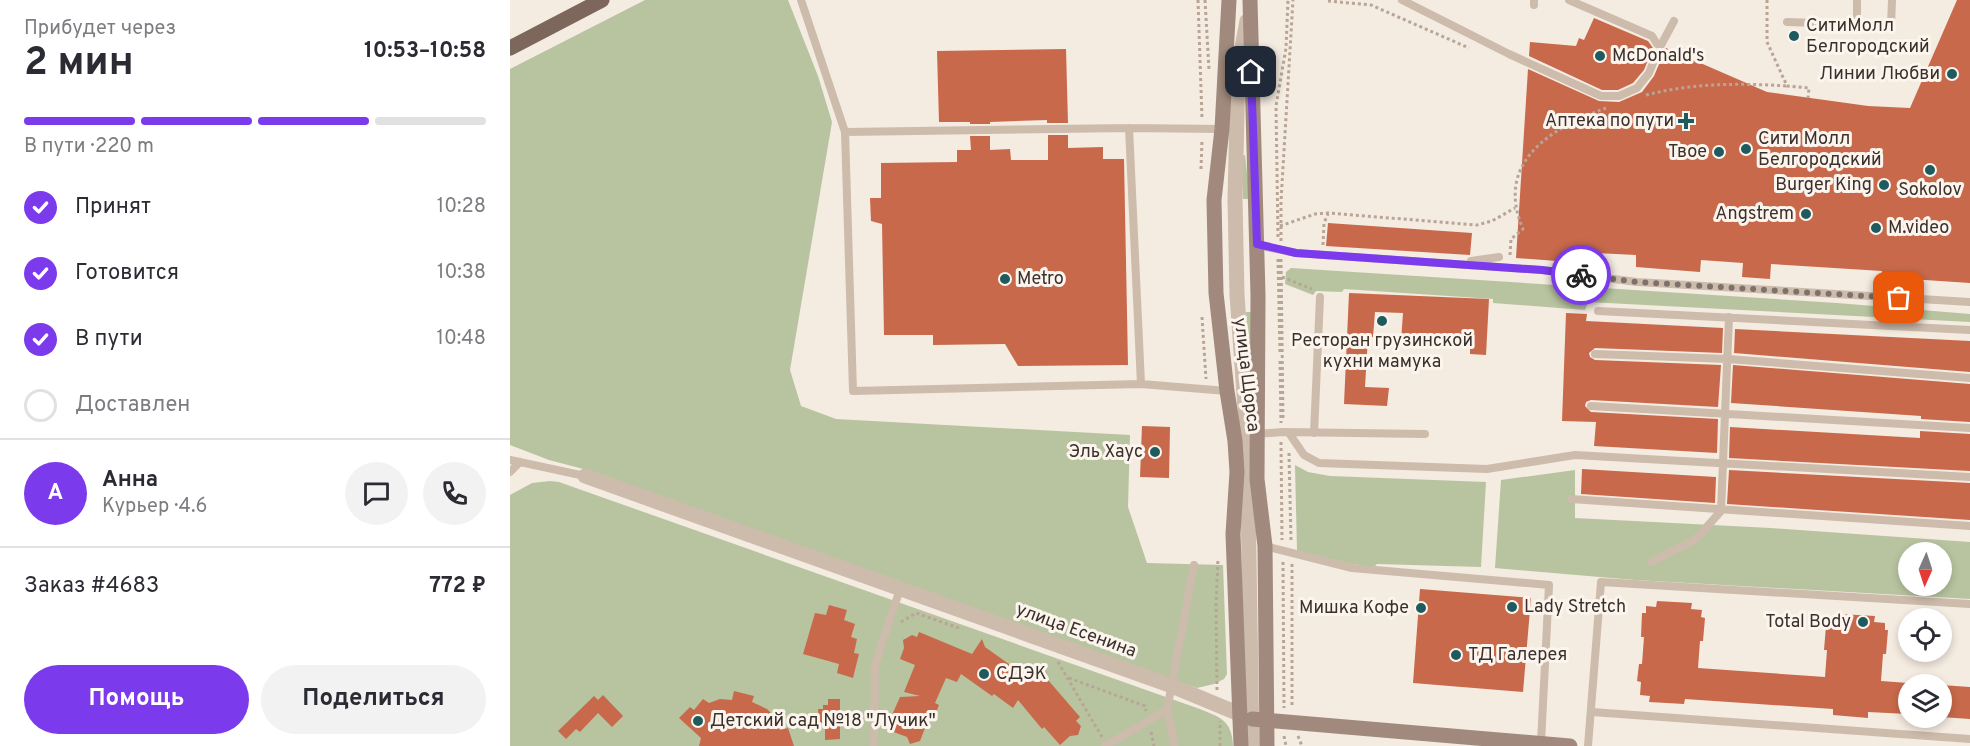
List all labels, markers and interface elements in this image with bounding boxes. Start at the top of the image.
place label: СитиМолл Белгородский [1806,15,1930,59]
text: Прибудет через [24,16,176,42]
marker: СитиМолл Белгородский [1787,29,1801,43]
text: 10:53–10:58 [364,38,486,65]
text: 2 мин [24,40,134,89]
place label: McDonald's [1612,45,1704,68]
pin [1225,46,1276,97]
marker: McDonald's [1593,49,1607,63]
icon: home [1234,55,1267,88]
place label: Линии Любви [1819,63,1940,86]
marker: Линии Любви [1945,67,1959,81]
place label: Аптека по пути [1545,110,1674,133]
marker: Аптека по пути [1679,114,1693,128]
place label: Сити Молл Белгородский [1758,128,1882,172]
text: В пути · 220 m [24,134,154,160]
place label: Твое [1668,141,1707,164]
marker: Сити Молл Белгородский [1739,142,1753,156]
marker: Твое [1712,145,1726,159]
marker: Sokolov [1923,163,1937,177]
place label: Burger King [1775,174,1872,197]
marker: Burger King [1877,178,1891,192]
place label: Sokolov [1898,179,1962,202]
icon: check [24,191,57,224]
text: Принят [75,194,151,221]
text: 10:28 [437,194,486,220]
place label: Angstrem [1715,203,1794,226]
marker: Angstrem [1799,207,1813,221]
place label: M.video [1888,217,1949,240]
marker: M.video [1869,221,1883,235]
courier [1551,245,1611,305]
icon: check [24,257,57,290]
icon: bike [1565,259,1598,292]
text: Готовится [75,260,179,287]
text: 10:38 [437,260,486,286]
place label: Metro [1017,268,1064,291]
marker: Metro [998,272,1012,286]
pin [1873,272,1924,323]
icon: bag [1882,281,1915,314]
marker: Ресторан грузинской кухни мамука [1375,314,1389,328]
street label: улица Щорса [1228,317,1264,433]
icon: check [24,323,57,356]
text: В пути [75,326,143,353]
text: 10:48 [437,326,486,352]
place label: Ресторан грузинской кухни мамука [1291,330,1473,374]
text: Доставлен [75,392,190,419]
place label: Эль Хаус [1069,441,1143,464]
marker: Эль Хаус [1148,445,1162,459]
button: chat [345,462,408,525]
button: phone [423,462,486,525]
text: Анна [102,467,158,494]
text: А [48,480,63,507]
text: Курьер · 4.6 [102,494,207,520]
north arrow [1898,542,1952,596]
map controls [1898,542,1952,728]
text: Заказ #4683 [24,573,159,600]
text: 772 ₽ [429,573,486,600]
place label: Lady Stretch [1524,596,1626,619]
place label: Мишка Кофе [1299,597,1409,620]
street label: улица Есенина [1013,599,1139,663]
marker: Lady Stretch [1505,600,1519,614]
marker: Мишка Кофе [1414,601,1428,615]
button: locate [1898,608,1952,662]
place label: Total Body [1765,611,1851,634]
marker: Total Body [1856,615,1870,629]
place label: ТД Галерея [1468,644,1567,667]
marker: ТД Галерея [1449,648,1463,662]
place label: СДЭК [996,663,1047,686]
button: Помощь [24,665,249,734]
button: Поделиться [261,665,486,734]
marker: СДЭК [977,667,991,681]
button: layers [1898,674,1952,728]
place label: Детский сад №18 "Лучик" [710,710,936,733]
marker: Детский сад №18 "Лучик" [691,714,705,728]

